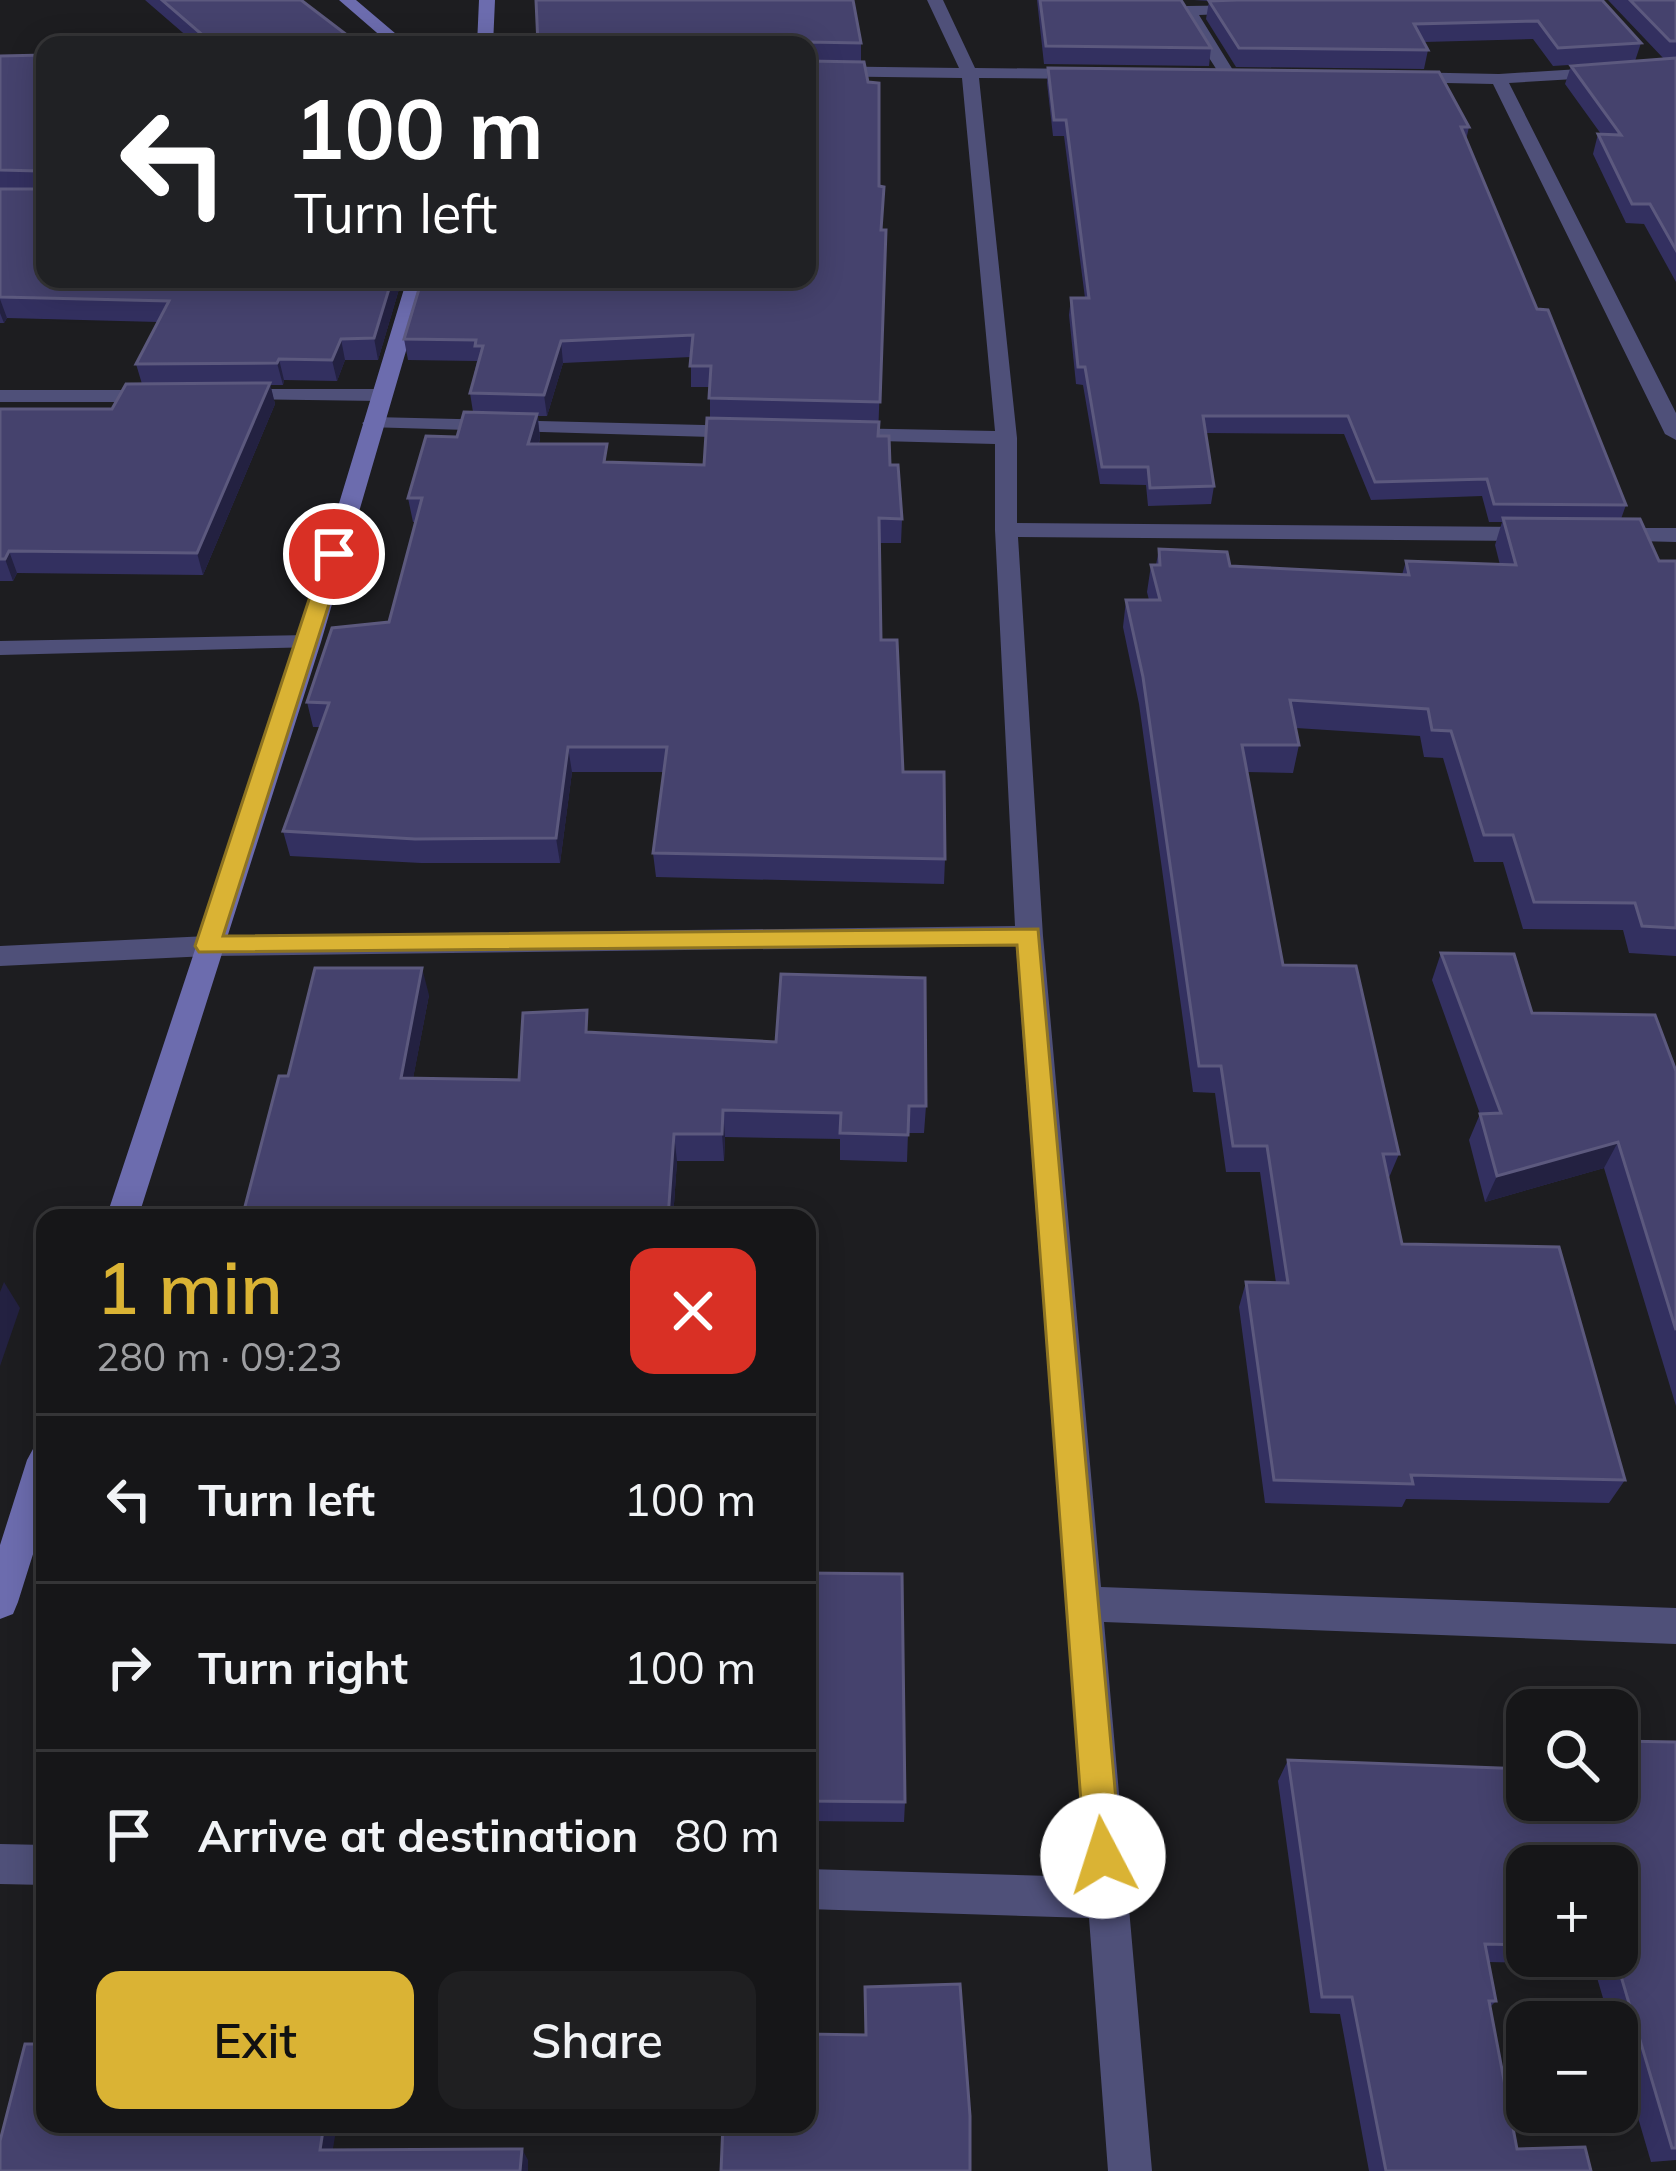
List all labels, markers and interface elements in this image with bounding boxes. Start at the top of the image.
text: 100 m [294,75,544,180]
icon: left [96,84,252,240]
text: Turn left [294,179,497,247]
pin [283,503,385,605]
icon: arrive [301,521,367,587]
text: 1 min [96,1242,283,1332]
button: close [630,1248,756,1374]
text: 280 m · 09:23 [96,1332,342,1381]
icon: left [96,1466,162,1532]
text: Turn left [198,1471,375,1527]
text: 100 m [624,1471,756,1527]
icon: right [96,1634,162,1700]
text: Turn right [198,1639,408,1695]
text: 100 m [624,1639,756,1695]
map controls [1506,1689,1638,2133]
button: search [1506,1689,1638,1821]
position arrow [1040,1793,1166,1919]
icon: arrive [96,1802,162,1868]
text: Arrive at destination [198,1807,638,1863]
text: 80 m [674,1807,780,1863]
button: + [1506,1845,1638,1977]
button: Exit [96,1971,414,2109]
button: Share [438,1971,756,2109]
button: − [1506,2001,1638,2133]

